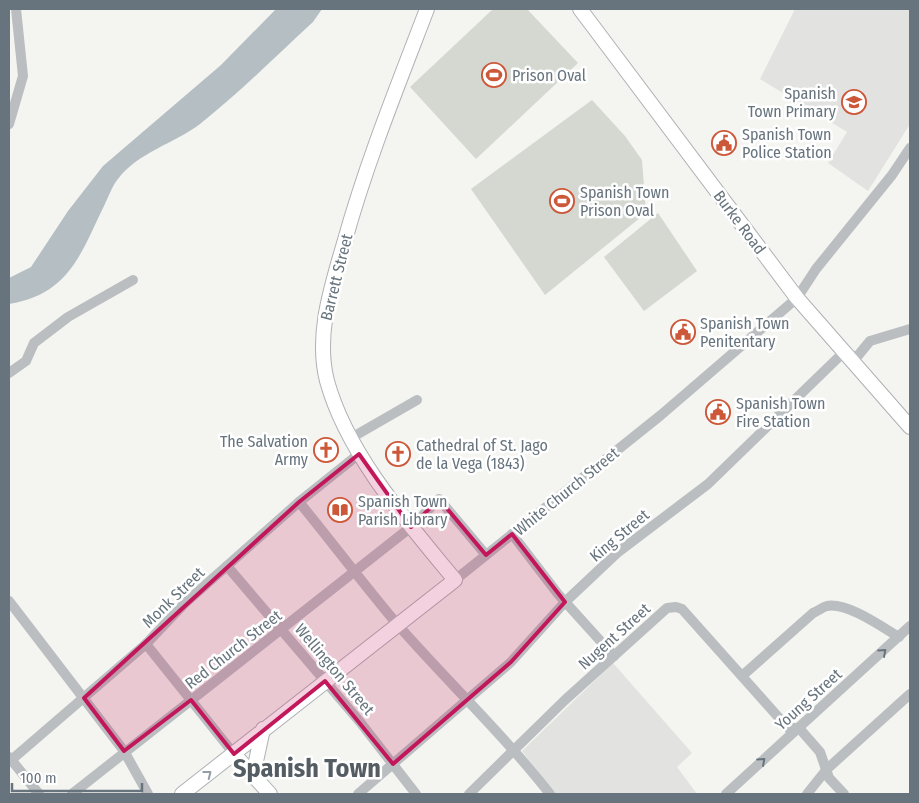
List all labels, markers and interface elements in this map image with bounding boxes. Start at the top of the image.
sports icon: Prison Oval [481,62,507,88]
place label: Prison Oval [512,66,586,85]
place label: Spanish Town Primary [748,84,837,121]
school or university icon: Spanish Town Primary [841,89,867,115]
place label: Spanish Town Police Station [742,125,832,162]
public building icon: Spanish Town Police Station [711,130,737,156]
place label: Spanish Town Prison Oval [580,183,670,220]
street label: Burke Road [709,187,770,258]
sports icon: Spanish Town Prison Oval [549,188,575,214]
street label: Barrett Street [317,231,357,322]
place label: Spanish Town Penitentary [700,314,790,351]
public building icon: Spanish Town Penitentary [670,319,696,345]
place label: Spanish Town Fire Station [736,394,826,431]
public building icon: Spanish Town Fire Station [705,399,731,425]
place label: The Salvation Army [220,432,309,469]
place label: Cathedral of St. Jago de la Vega (1843) [416,436,548,473]
church icon: The Salvation Army [313,437,339,463]
church icon: Cathedral of St. Jago de la Vega (1843) [385,441,411,467]
street label: White Church Street [510,443,623,539]
place label: Spanish Town Parish Library [358,492,448,529]
library icon: Spanish Town Parish Library [327,497,353,523]
street label: King Street [586,505,653,566]
street label: Monk Street [138,563,209,632]
street label: Nugent Street [575,599,655,674]
street label: Red Church Street [181,605,286,693]
street label: Wellington Street [291,620,379,719]
one-way arrow [877,649,886,658]
street label: Young Street [771,664,846,734]
district label: Spanish Town [233,753,381,784]
one-way arrow [757,758,766,767]
scale bar [12,760,142,792]
text: 100 m [20,769,57,787]
one-way arrow [202,771,211,779]

